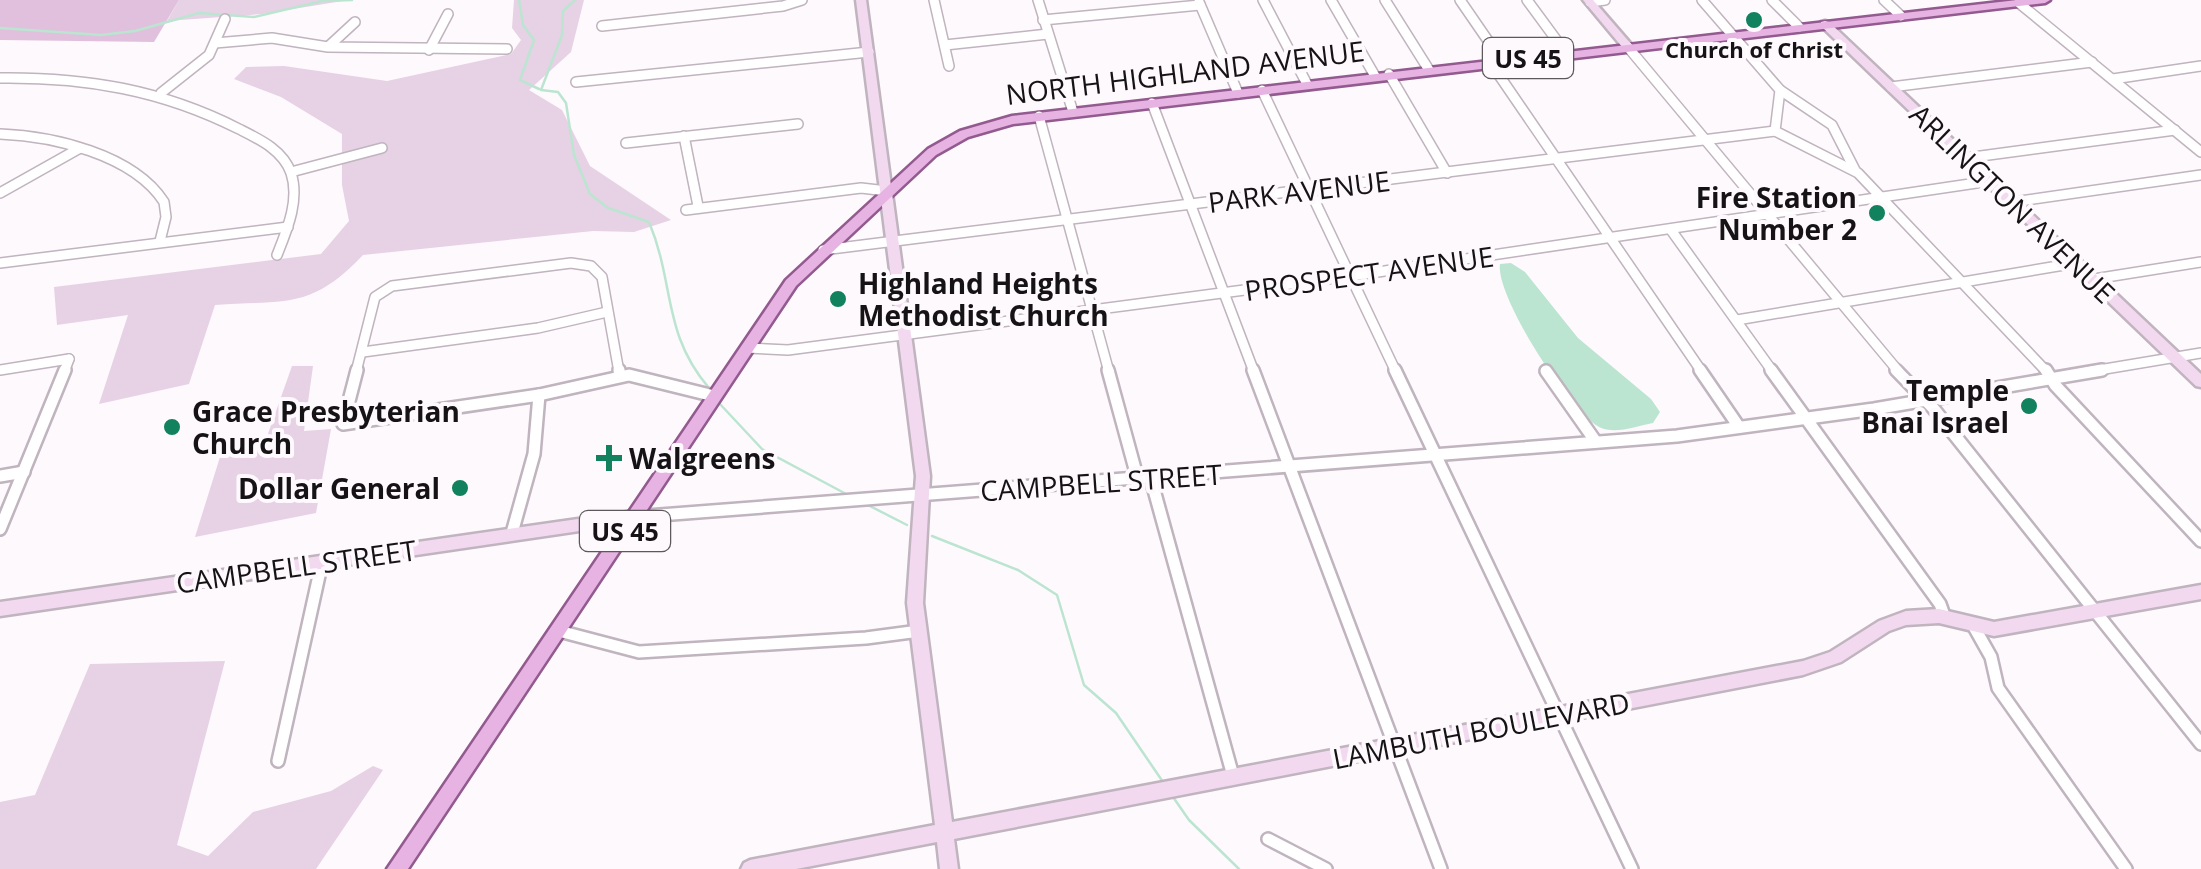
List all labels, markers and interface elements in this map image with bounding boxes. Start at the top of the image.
marker: Church of Christ [1743,9,1765,31]
street label: NORTH HIGHLAND AVENUE [1004,31,1366,113]
place label: Church of Christ [1665,34,1843,64]
road number: US 45 [1483,38,1573,78]
street label: ARLINGTON AVENUE [1902,95,2124,311]
street label: PARK AVENUE [1206,161,1392,221]
place label: Fire Station Number 2 [1696,178,1857,248]
marker: Fire Station Number 2 [1866,202,1888,224]
street label: PROSPECT AVENUE [1242,237,1496,309]
place label: Highland Heights Methodist Church [858,264,1109,334]
marker: Highland Heights Methodist Church [827,288,849,310]
place label: Temple Bnai Israel [1861,371,2009,441]
place label: Grace Presbyterian Church [192,392,460,462]
marker: Temple Bnai Israel [2018,395,2040,417]
marker: Grace Presbyterian Church [161,416,183,438]
place label: Walgreens [629,439,775,477]
marker: Walgreens [598,447,620,469]
street label: CAMPBELL STREET [979,455,1224,509]
place label: Dollar General [238,469,440,507]
marker: Dollar General [449,477,471,499]
road number: US 45 [580,511,670,551]
street label: CAMPBELL STREET [173,530,419,602]
street label: LAMBUTH BOULEVARD [1329,683,1633,777]

